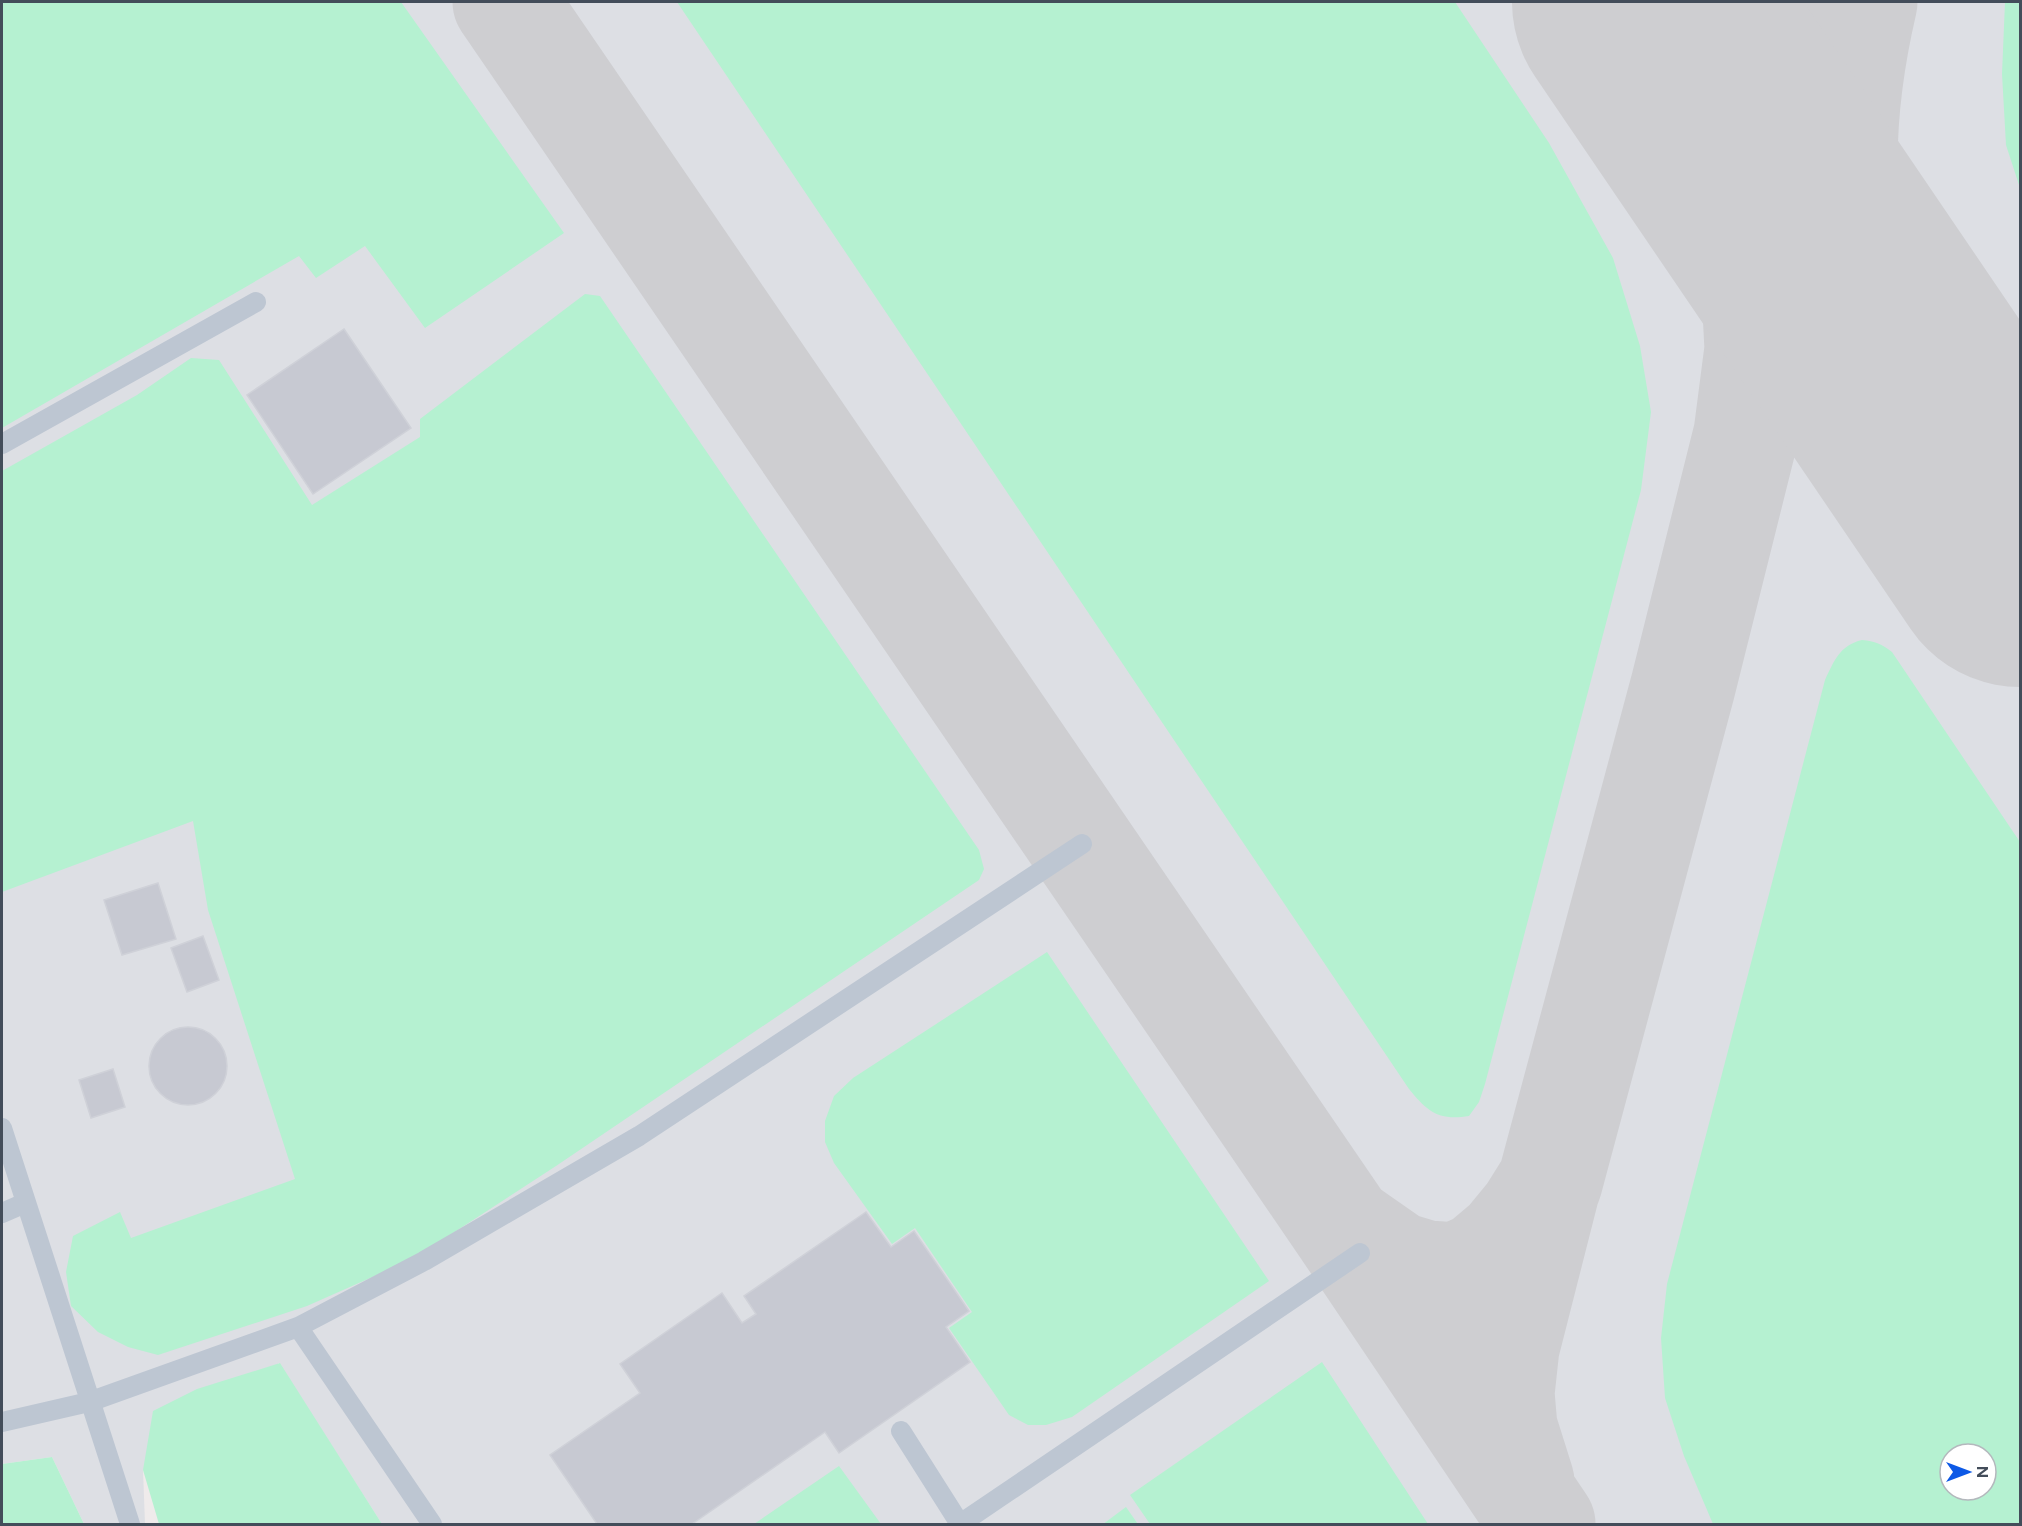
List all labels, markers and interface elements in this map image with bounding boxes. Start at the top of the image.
north arrow [1938,1442,1998,1502]
text: N [1973,1466,1992,1478]

